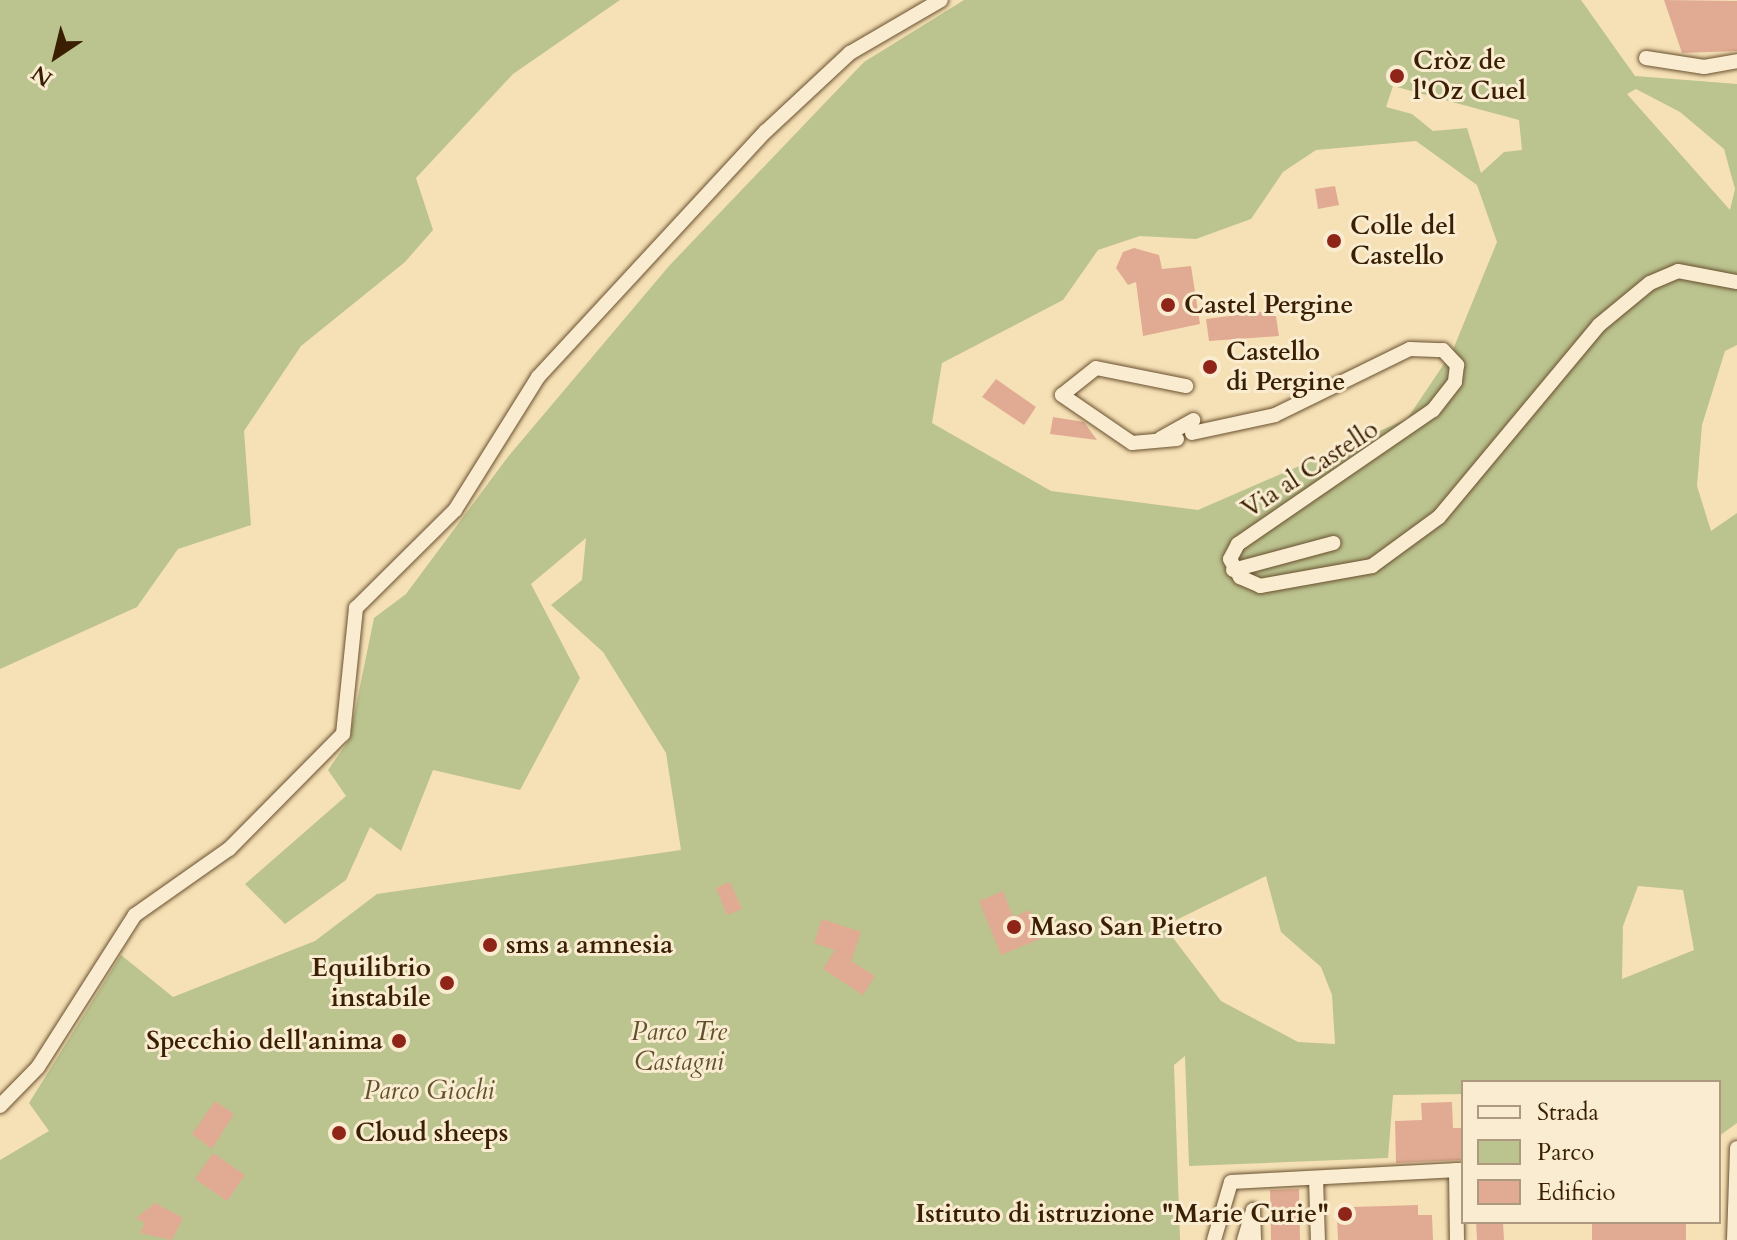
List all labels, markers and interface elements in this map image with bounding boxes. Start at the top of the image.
north arrow [16,16,96,96]
place label: Cròz de l'Oz Cuel [1413,45,1526,106]
text: N [26,58,59,93]
marker: Cròz de l'Oz Cuel [1388,67,1406,85]
place label: Colle del Castello [1350,210,1456,272]
marker: Colle del Castello [1325,232,1343,250]
place label: Castel Pergine [1184,289,1353,321]
marker: Castel Pergine [1159,296,1177,314]
place label: Castello di Pergine [1226,336,1345,398]
marker: Castello di Pergine [1201,358,1219,376]
street label: Via al Castello [1236,413,1384,525]
place label: Maso San Pietro [1030,911,1223,943]
marker: Maso San Pietro [1005,918,1023,936]
place label: sms a amnesia [506,929,673,961]
marker: sms a amnesia [481,936,499,954]
place label: Equilibrio instabile [311,952,431,1014]
marker: Equilibrio instabile [438,974,456,992]
park label: Parco Tre Castagni [631,1016,727,1078]
place label: Specchio dell'anima [146,1025,383,1057]
marker: Specchio dell'anima [390,1032,408,1050]
park label: Parco Giochi [364,1075,494,1107]
legend [1461,1080,1721,1224]
text: Strada [1537,1096,1599,1129]
place label: Cloud sheeps [355,1117,508,1149]
marker: Cloud sheeps [330,1124,348,1142]
text: Parco [1537,1136,1594,1169]
text: Edificio [1537,1176,1616,1209]
place label: Istituto di istruzione "Marie Curie" [915,1198,1329,1230]
marker: Istituto di istruzione "Marie Curie" [1336,1205,1354,1223]

